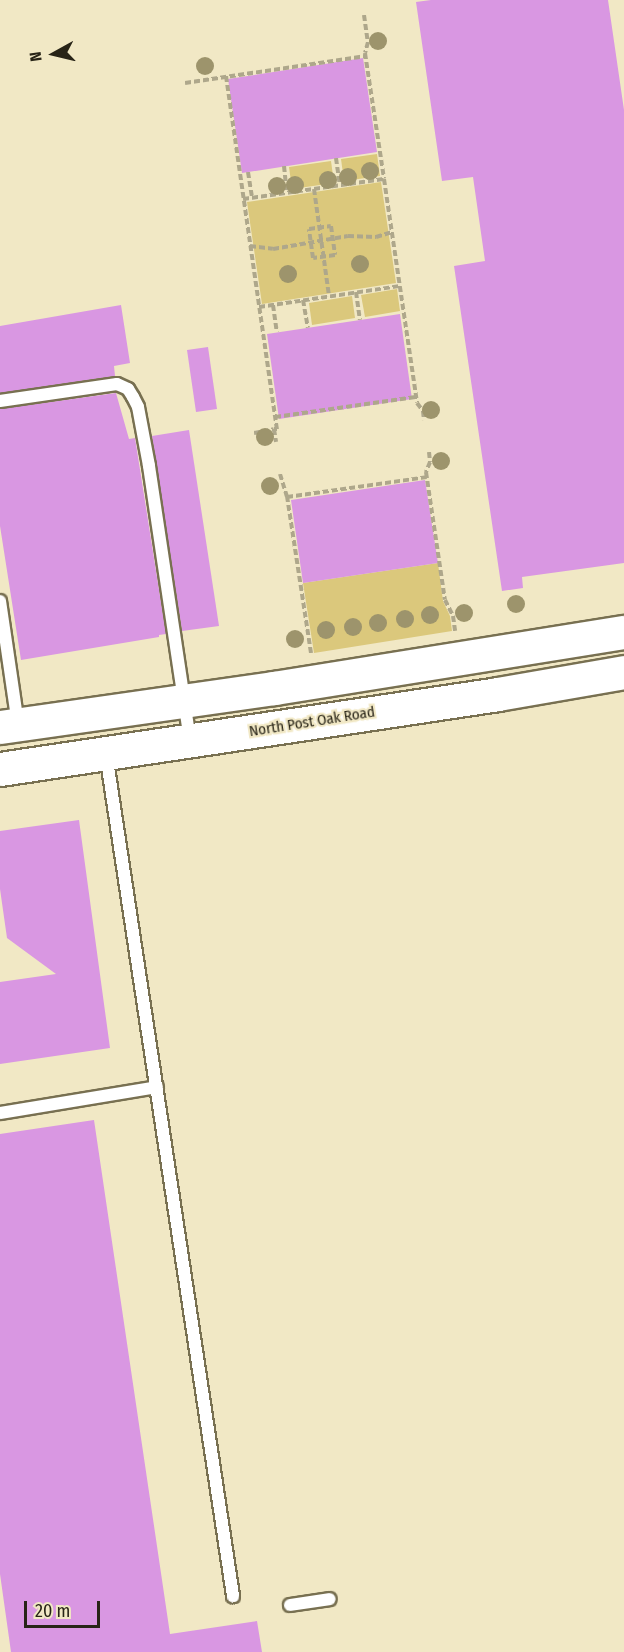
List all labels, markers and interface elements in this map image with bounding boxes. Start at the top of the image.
north arrow [24,24,84,84]
text: N [26,51,46,63]
street label: North Post Oak Road [248,703,376,741]
scale bar [27,1589,104,1627]
text: 20 m [35,1600,70,1622]

